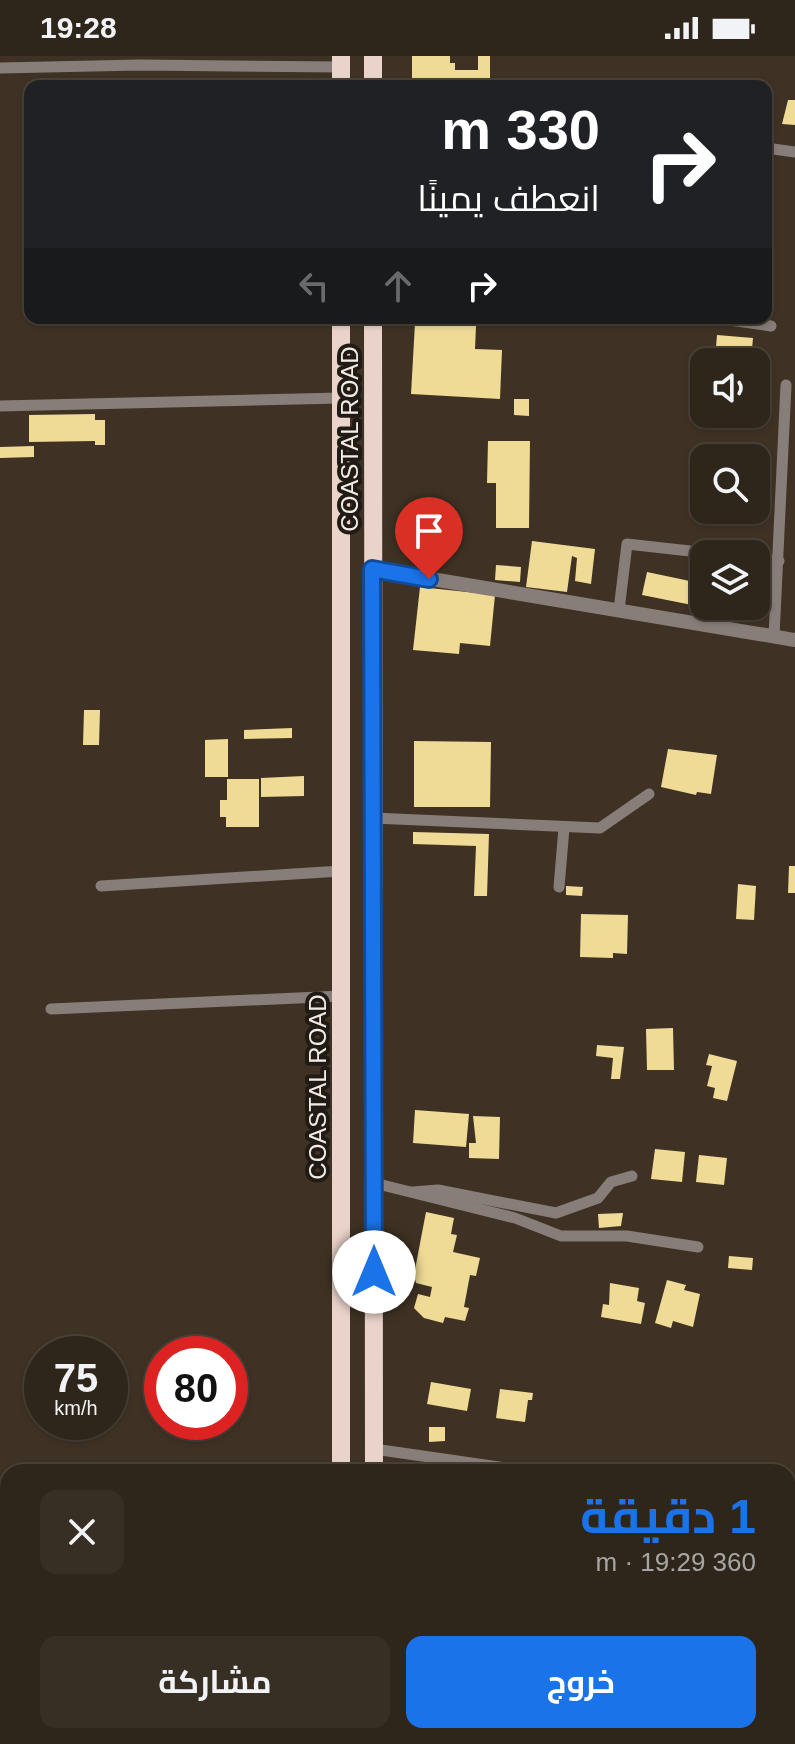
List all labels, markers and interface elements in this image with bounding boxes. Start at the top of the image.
text: 19:28 [40,11,117,44]
text: 330 m [441,98,600,161]
icon: right [628,112,732,216]
text: انعطف يمينًا [417,178,600,219]
icon: left [292,264,336,308]
icon: ahead [376,264,420,308]
icon: right [460,264,504,308]
street label: COASTAL ROAD [336,346,363,532]
map controls [690,348,770,620]
button: sound [690,348,770,428]
button: search [690,444,770,524]
pin [395,497,463,579]
icon: arrive [407,509,451,553]
button: layers [690,540,770,620]
street label: COASTAL ROAD [304,994,331,1180]
position arrow [332,1230,416,1314]
speed limit sign: 80 [144,1336,248,1440]
text: 75 [54,1356,98,1400]
text: km/h [54,1397,98,1419]
button: close [40,1490,124,1574]
text: 1 دقيقة [580,1490,756,1543]
text: 360 m · 19:29 [596,1547,756,1577]
button: مشاركة [40,1636,390,1728]
button: خروج [406,1636,756,1728]

